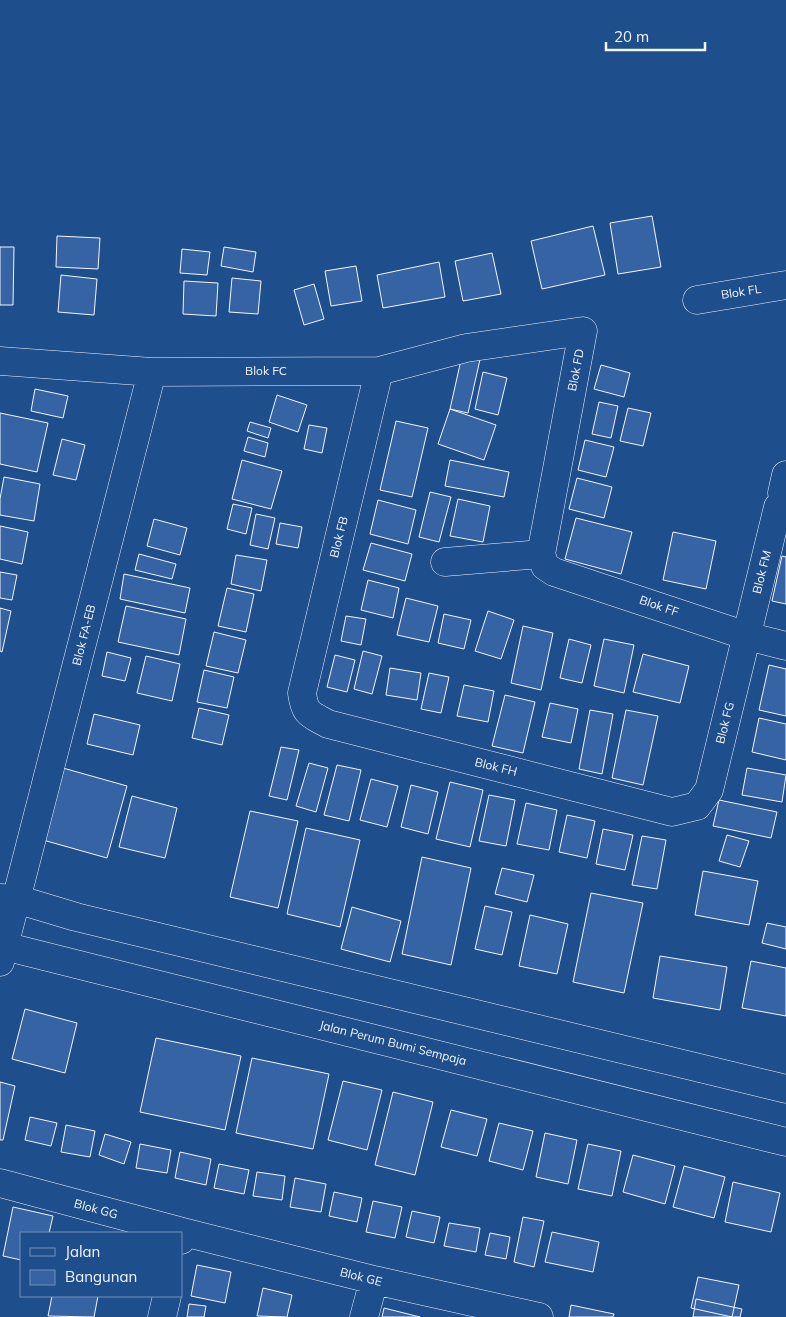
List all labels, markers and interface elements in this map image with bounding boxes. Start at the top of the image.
scale bar [606,20,705,52]
text: 20 m [614,27,649,46]
street label: Blok FL [720,281,763,302]
street label: Blok FD [564,347,587,392]
street label: Blok FC [245,363,287,378]
street label: Blok FB [326,515,351,559]
street label: Blok FM [749,549,774,595]
street label: Blok FF [637,592,681,619]
street label: Blok FA-EB [69,603,98,667]
street label: Blok FG [712,700,737,745]
street label: Blok FH [473,754,519,779]
street label: Jalan Perum Bumi Sempaja [318,1017,468,1068]
street label: Blok GG [73,1195,120,1222]
legend [20,1232,182,1297]
text: Jalan [65,1242,100,1261]
street label: Blok GE [338,1264,384,1289]
text: Bangunan [65,1267,137,1286]

